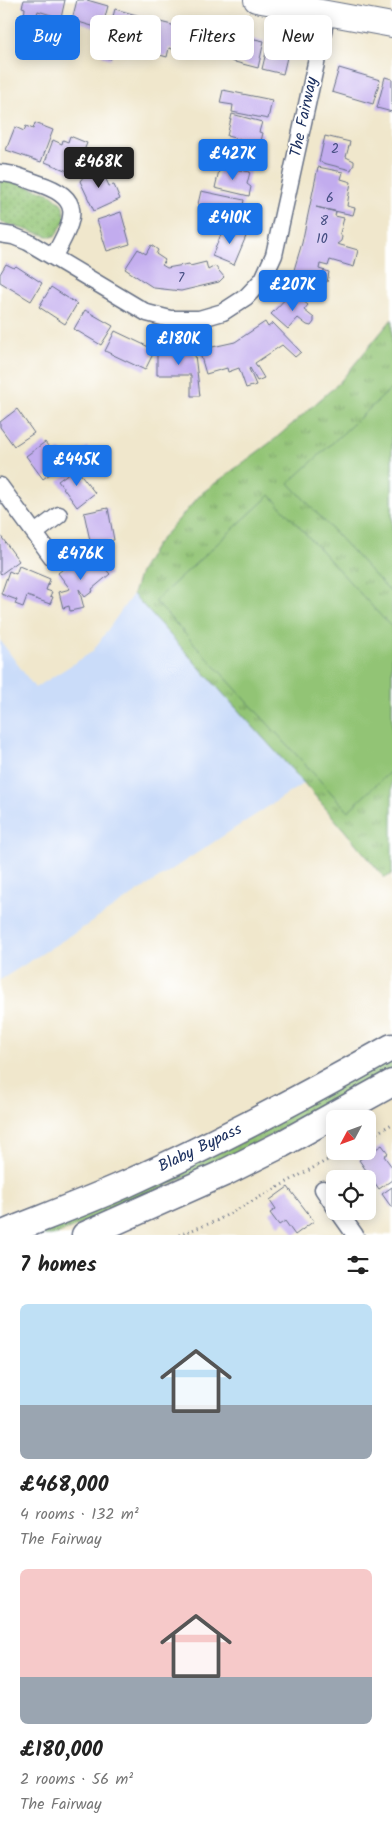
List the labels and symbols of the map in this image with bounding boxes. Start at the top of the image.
street label: The Fairway [283,74,325,159]
pin: £427K [198,138,268,181]
house number: 2 [331,138,339,160]
pin: £468K [64,146,134,189]
house number: 6 [326,187,334,209]
pin: £410K [195,202,265,245]
house number: 8 [320,210,329,232]
house number: 10 [316,228,328,250]
house number: 7 [178,267,185,289]
pin: £207K [258,270,328,312]
pin: £180K [144,324,214,366]
pin: £445K [42,444,112,487]
pin: £476K [46,538,116,581]
north arrow [326,1110,376,1160]
street label: Blaby Bypass [154,1117,246,1179]

